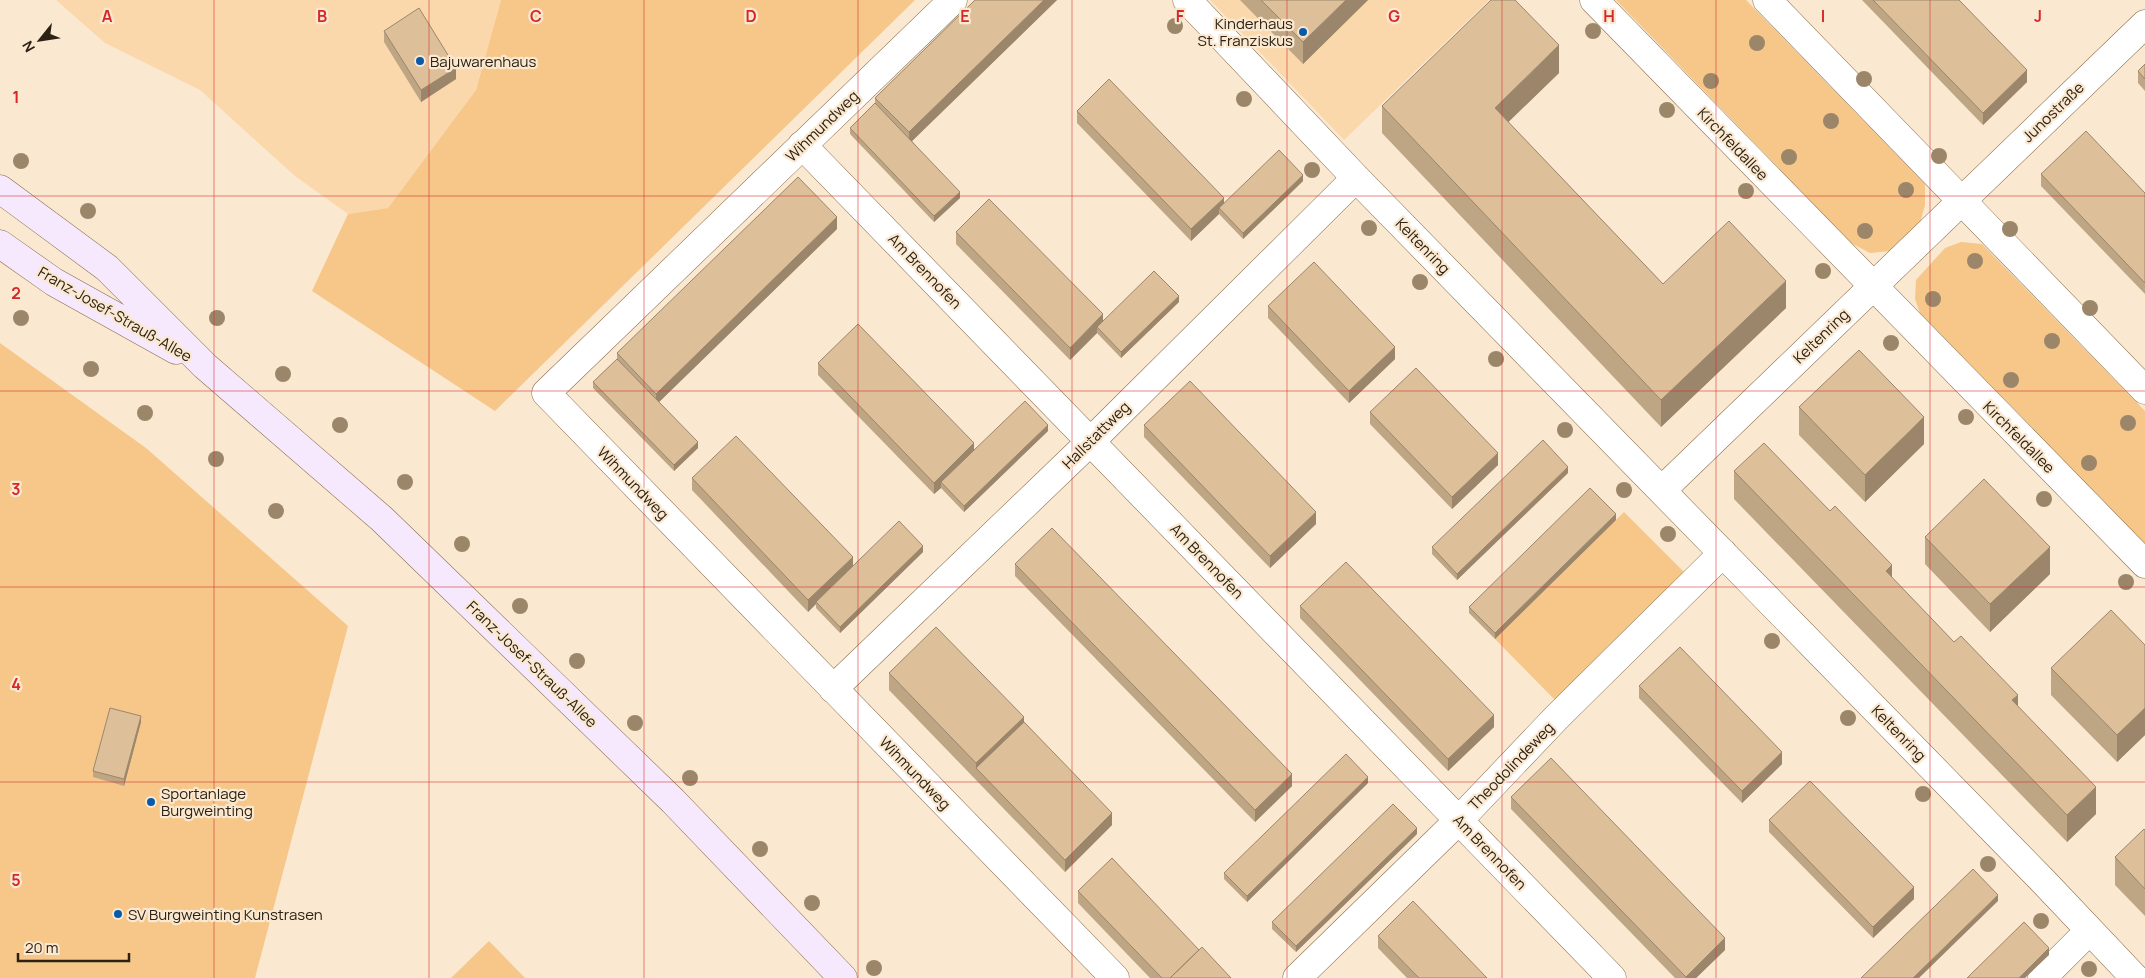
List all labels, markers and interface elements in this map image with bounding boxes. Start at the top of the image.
text: A [102,5,113,27]
text: B [317,5,327,27]
text: C [530,5,542,27]
text: D [745,5,757,27]
text: E [960,5,970,27]
text: F [1176,5,1185,27]
text: G [1388,5,1400,27]
text: H [1603,5,1615,27]
text: I [1821,5,1825,27]
text: J [2034,5,2042,27]
place label: Kinderhaus St. Franziskus [1197,13,1293,51]
north arrow [15,15,65,65]
marker: Kinderhaus St. Franziskus [1297,26,1309,38]
text: N [18,38,39,56]
place label: Bajuwarenhaus [430,51,536,72]
marker: Bajuwarenhaus [414,55,426,67]
street label: Junostraße [2017,77,2089,147]
text: 1 [12,86,20,108]
street label: Wihmundweg [781,86,863,166]
street label: Kirchfeldallee [1693,103,1773,185]
street label: Keltenring [1391,213,1455,279]
street label: Am Brennofen [884,229,966,313]
street label: Franz-Josef-Strauß-Allee [34,261,196,367]
text: 2 [11,282,21,304]
street label: Keltenring [1788,304,1854,368]
street label: Kirchfeldallee [1978,396,2060,478]
street label: Hallstattweg [1058,397,1134,473]
street label: Wihmundweg [593,442,673,524]
text: 3 [11,478,21,500]
street label: Am Brennofen [1166,519,1248,603]
street label: Franz-Josef-Strauß-Allee [462,596,602,732]
text: 4 [11,673,21,695]
street label: Keltenring [1867,700,1931,766]
street label: Theodolindeweg [1463,717,1559,815]
street label: Wihmundweg [875,732,955,814]
place label: Sportanlage Burgweinting [161,783,253,821]
marker: Sportanlage Burgweinting [145,796,157,808]
street label: Am Brennofen [1449,810,1531,894]
text: 5 [11,869,21,891]
place label: SV Burgweinting Kunstrasen [128,904,323,925]
marker: SV Burgweinting Kunstrasen [112,908,124,920]
scale bar [18,930,129,962]
text: 20 m [25,937,58,958]

